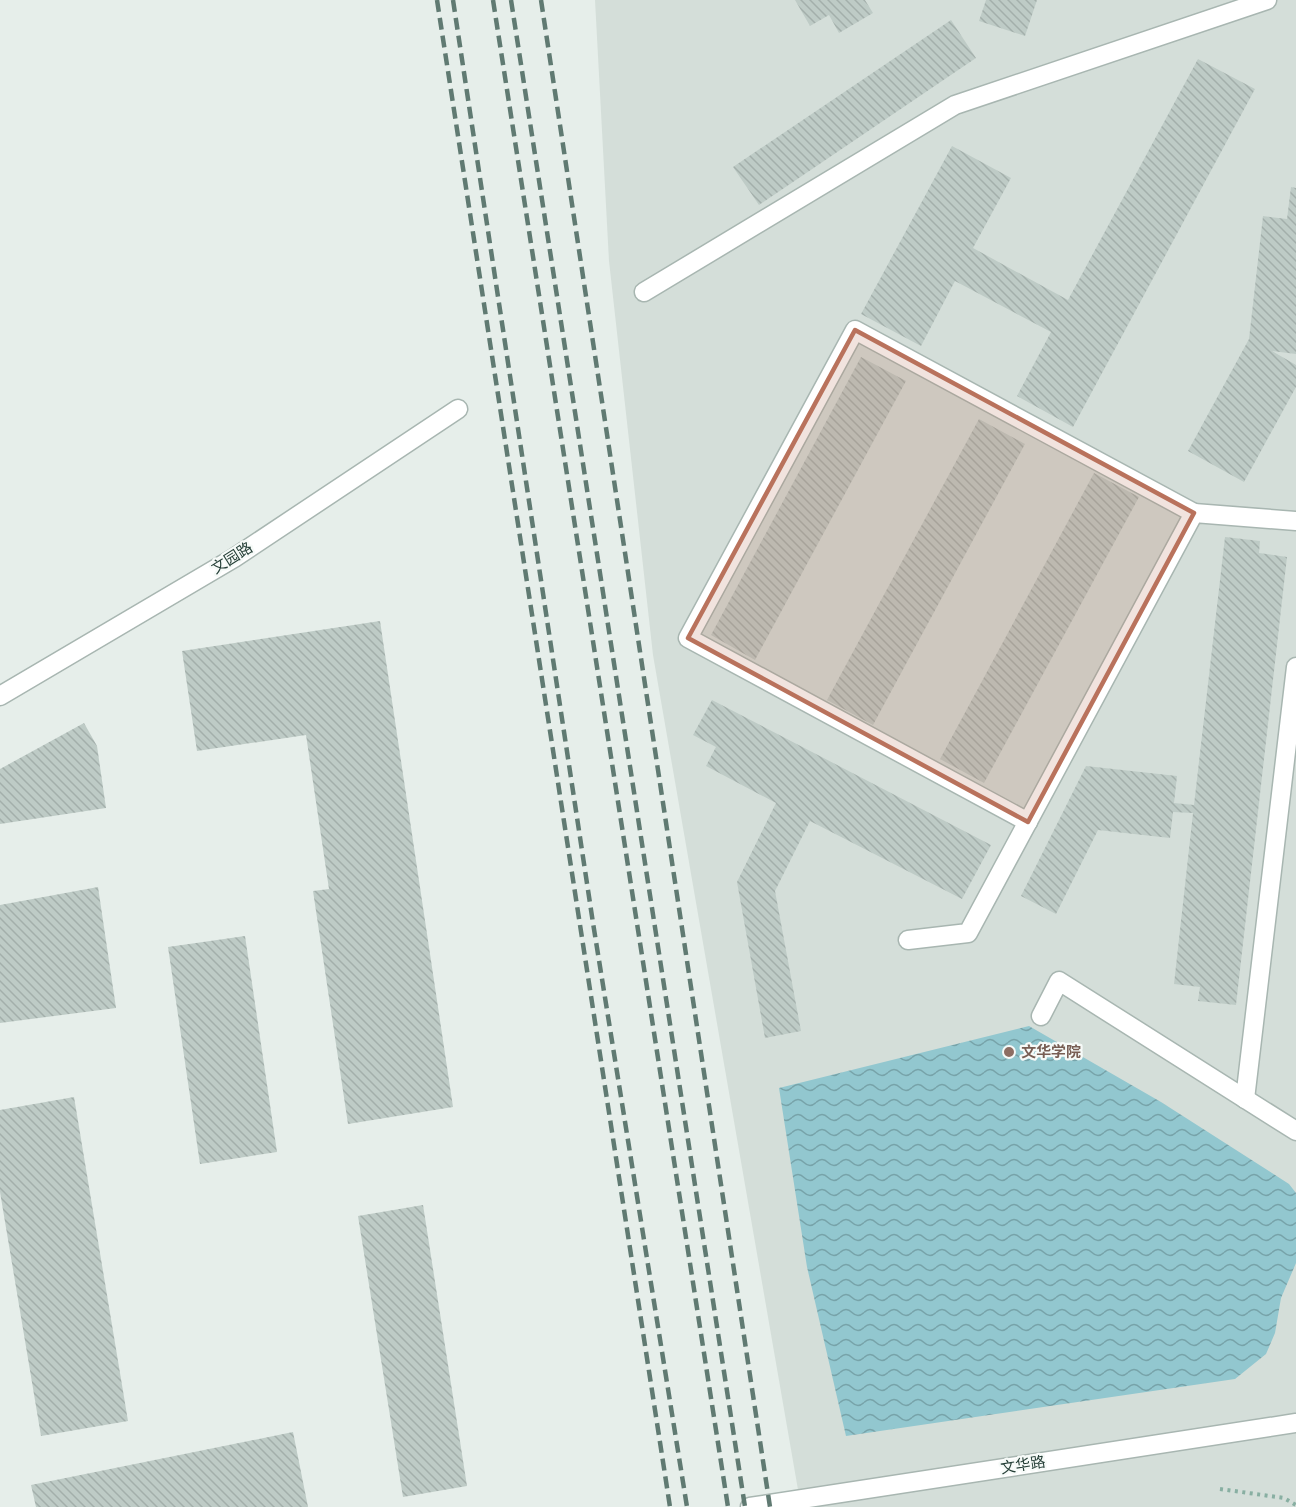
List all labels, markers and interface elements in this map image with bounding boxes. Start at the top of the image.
street label: 文园路 [208,538,256,578]
place label: 文华学院 [1021,1043,1081,1061]
marker: 文华学院 [1002,1045,1016,1059]
street label: 文华路 [999,1453,1047,1477]

